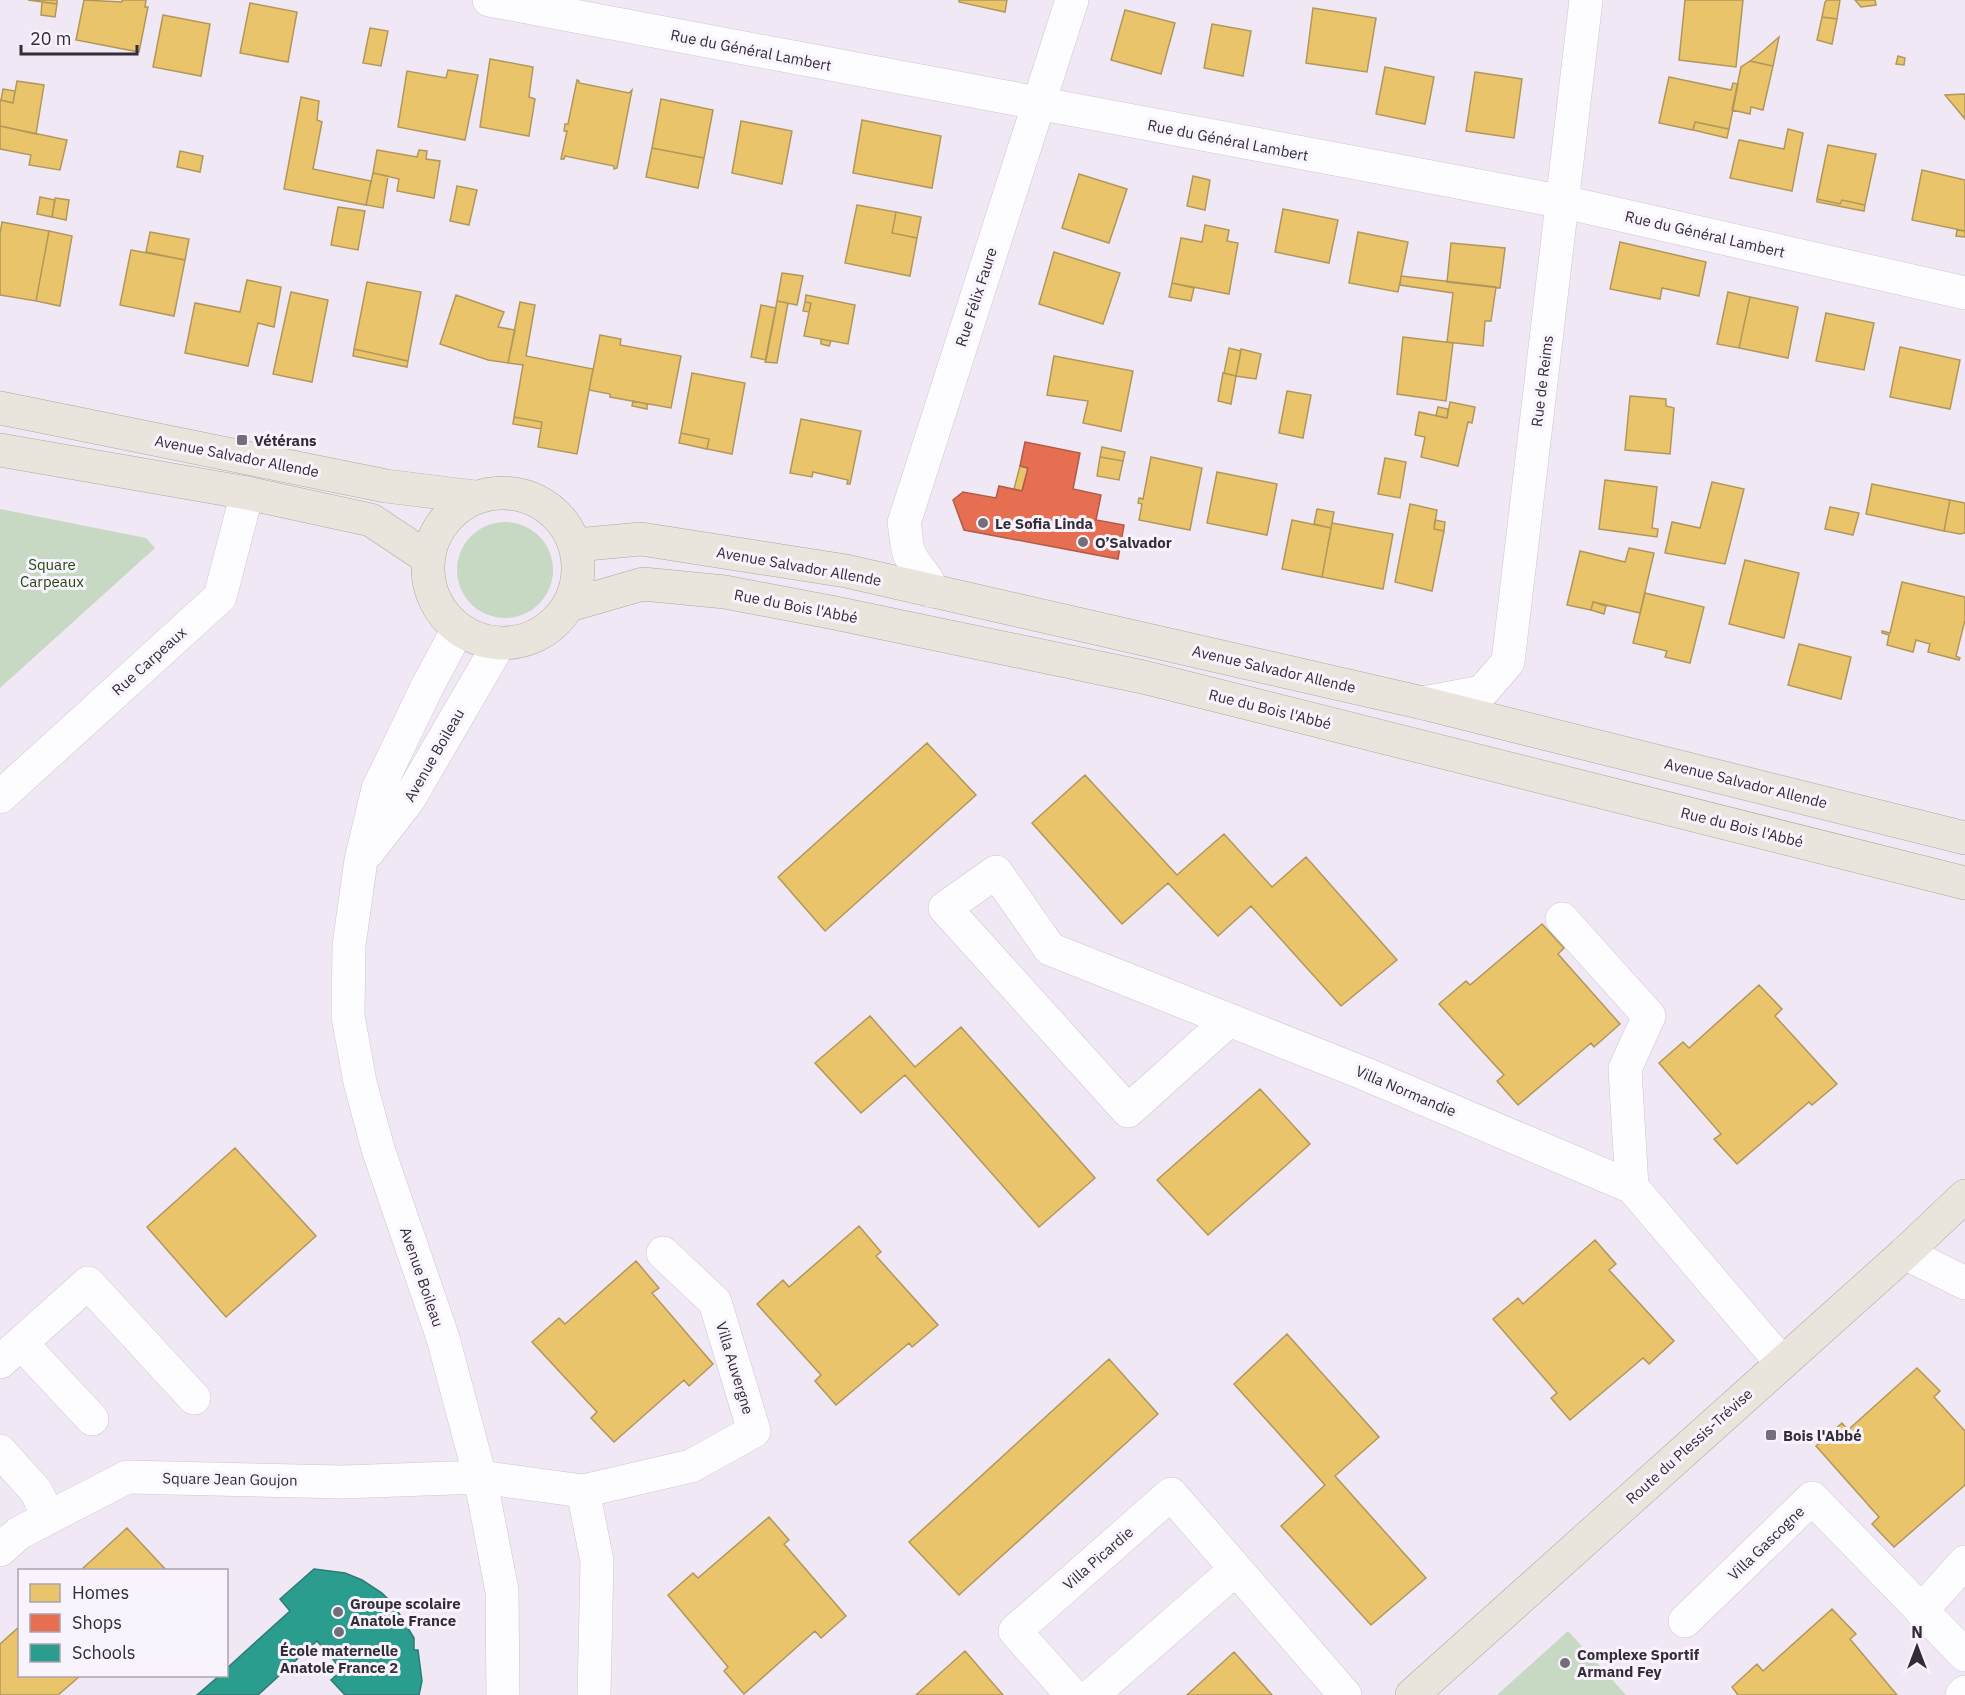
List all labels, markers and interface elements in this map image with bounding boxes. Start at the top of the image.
scale bar [21,18,136,56]
street label: Rue du Général Lambert [669,25,833,75]
text: 20 m [30,27,72,50]
street label: Rue du Général Lambert [1146,115,1310,165]
street label: Rue du Général Lambert [1623,206,1787,262]
street label: Rue Félix Faure [951,245,1001,349]
street label: Rue de Reims [1527,334,1557,428]
street label: Avenue Salvador Allende [153,431,321,481]
place label: Vétérans [254,431,317,450]
marker: Vétérans [235,433,249,447]
place label: Le Sofia Linda [995,514,1094,533]
marker: Le Sofia Linda [976,516,990,530]
place label: O’Salvador [1095,533,1172,552]
marker: O’Salvador [1076,535,1090,549]
street label: Avenue Salvador Allende [715,542,883,590]
park label: Square Carpeaux [20,555,84,591]
street label: Rue du Bois l'Abbé [733,585,859,627]
street label: Rue Carpeaux [108,622,191,699]
street label: Avenue Salvador Allende [1190,641,1358,697]
street label: Rue du Bois l'Abbé [1207,685,1333,733]
street label: Avenue Boileau [400,705,468,805]
street label: Avenue Salvador Allende [1663,754,1829,812]
street label: Rue du Bois l'Abbé [1679,803,1805,851]
street label: Villa Normandie [1353,1061,1459,1121]
street label: Avenue Boileau [396,1225,448,1329]
street label: Villa Auvergne [712,1319,758,1417]
street label: Route du Plessis-Trévise [1622,1384,1756,1508]
place label: Bois l'Abbé [1783,1426,1862,1445]
marker: Bois l'Abbé [1764,1428,1778,1442]
street label: Square Jean Goujon [162,1468,298,1490]
street label: Villa Gascogne [1724,1502,1808,1584]
street label: Villa Picardie [1059,1522,1137,1594]
legend [18,1569,228,1677]
text: Homes [72,1581,129,1604]
place label: Groupe scolaire Anatole France [350,1594,461,1630]
marker: Groupe scolaire Anatole France [331,1605,345,1619]
text: Shops [72,1611,122,1634]
north arrow [1887,1617,1947,1677]
text: N [1911,1622,1923,1642]
marker: École maternelle Anatole France 2 [332,1625,346,1639]
text: Schools [72,1641,136,1664]
place label: École maternelle Anatole France 2 [280,1641,398,1677]
place label: Complexe Sportif Armand Fey [1577,1645,1700,1681]
marker: Complexe Sportif Armand Fey [1558,1656,1572,1670]

